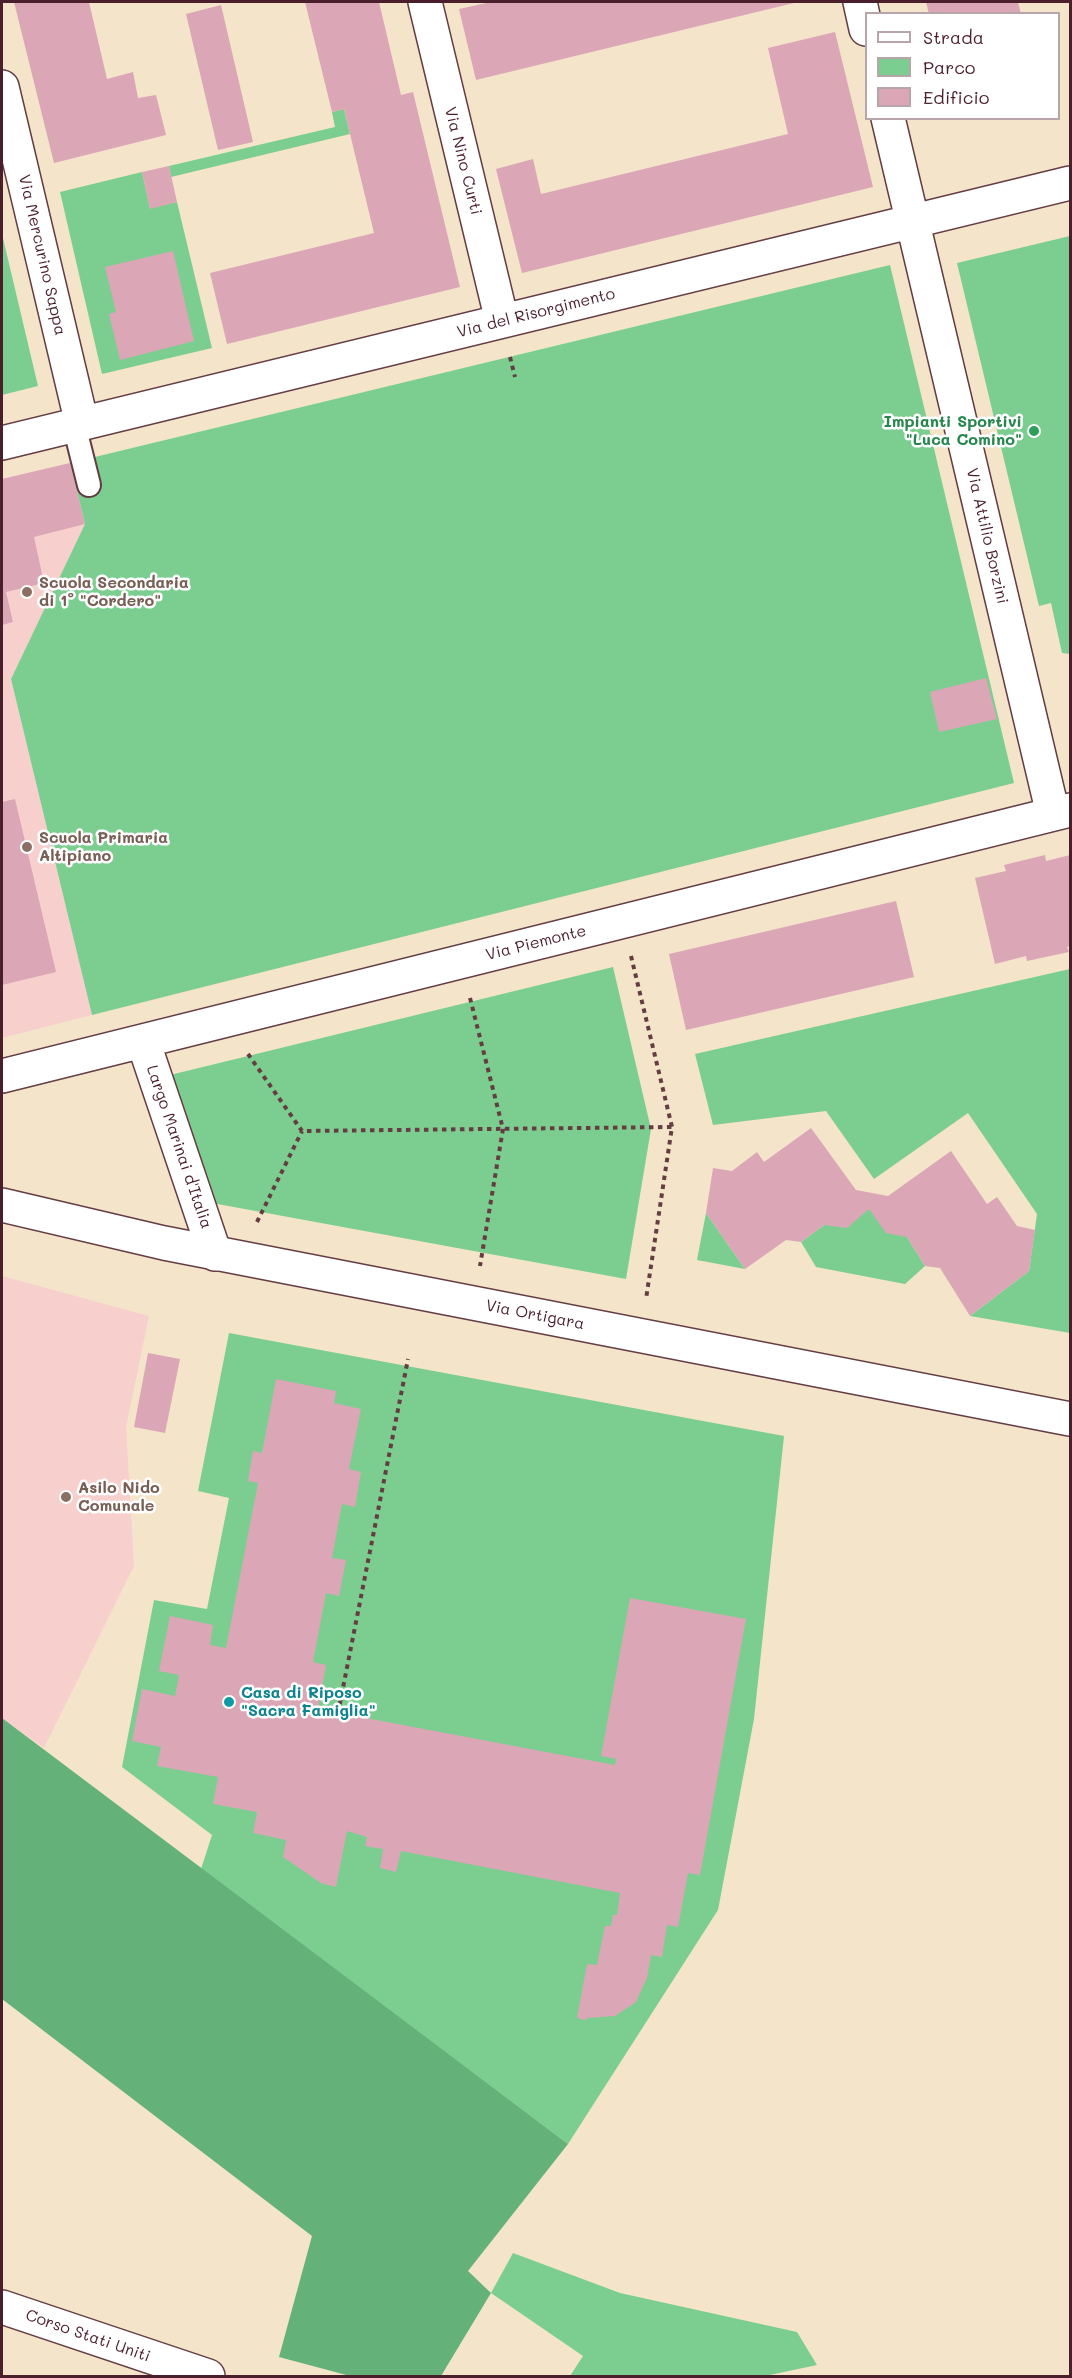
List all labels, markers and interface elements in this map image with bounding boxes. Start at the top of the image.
legend [865,12,1060,120]
text: Strada [923,25,984,49]
text: Parco [923,55,976,79]
text: Edificio [923,85,990,109]
street label: Via Nino Curti [440,105,486,217]
street label: Via Mercurino Sappa [14,173,70,337]
street label: Via del Risorgimento [455,284,617,342]
place label: Impianti Sportivi "Luca Comino" [884,412,1022,450]
marker: Impianti Sportivi "Luca Comino" [1027,424,1041,438]
street label: Via Attilio Borzini [962,466,1012,606]
place label: Scuola Secondaria di 1° "Cordero" [39,573,189,611]
marker: Scuola Secondaria di 1° "Cordero" [20,585,34,599]
place label: Scuola Primaria Altipiano [39,828,168,866]
marker: Scuola Primaria Altipiano [20,840,34,854]
street label: Via Piemonte [484,921,588,965]
street label: Largo Marinai d'Italia [142,1063,216,1231]
street label: Via Ortigara [484,1296,586,1334]
place label: Asilo Nido Comunale [78,1478,160,1516]
marker: Asilo Nido Comunale [59,1490,73,1504]
place label: Casa di Riposo "Sacra Famiglia" [241,1683,376,1721]
marker: Casa di Riposo "Sacra Famiglia" [222,1695,236,1709]
street label: Corso Stati Uniti [23,2306,153,2366]

